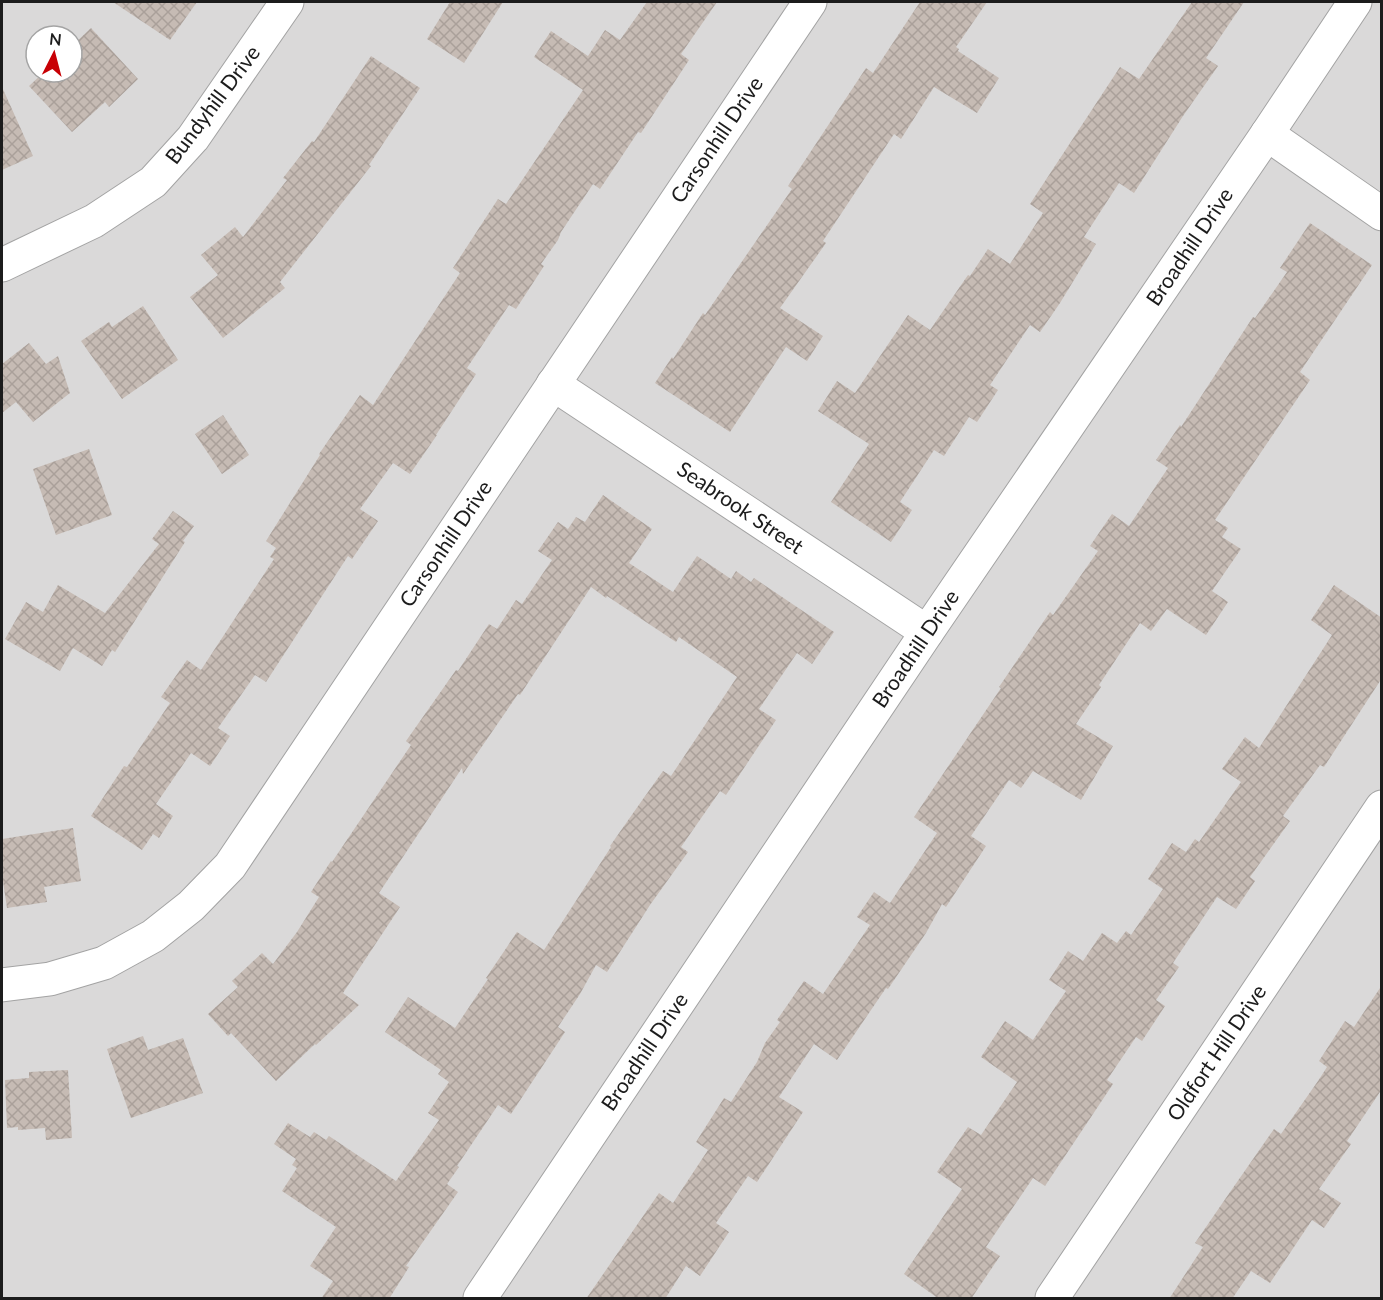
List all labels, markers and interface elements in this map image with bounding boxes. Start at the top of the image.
north arrow [24,24,84,84]
text: N [48,28,63,49]
street label: Bundyhill Drive [159,40,264,168]
street label: Carsonhill Drive [664,71,767,207]
street label: Broadhill Drive [1140,182,1237,310]
street label: Seabrook Street [673,455,809,558]
street label: Carsonhill Drive [393,475,496,611]
street label: Broadhill Drive [866,584,963,712]
street label: Oldfort Hill Drive [1161,979,1271,1125]
street label: Broadhill Drive [595,987,692,1115]

